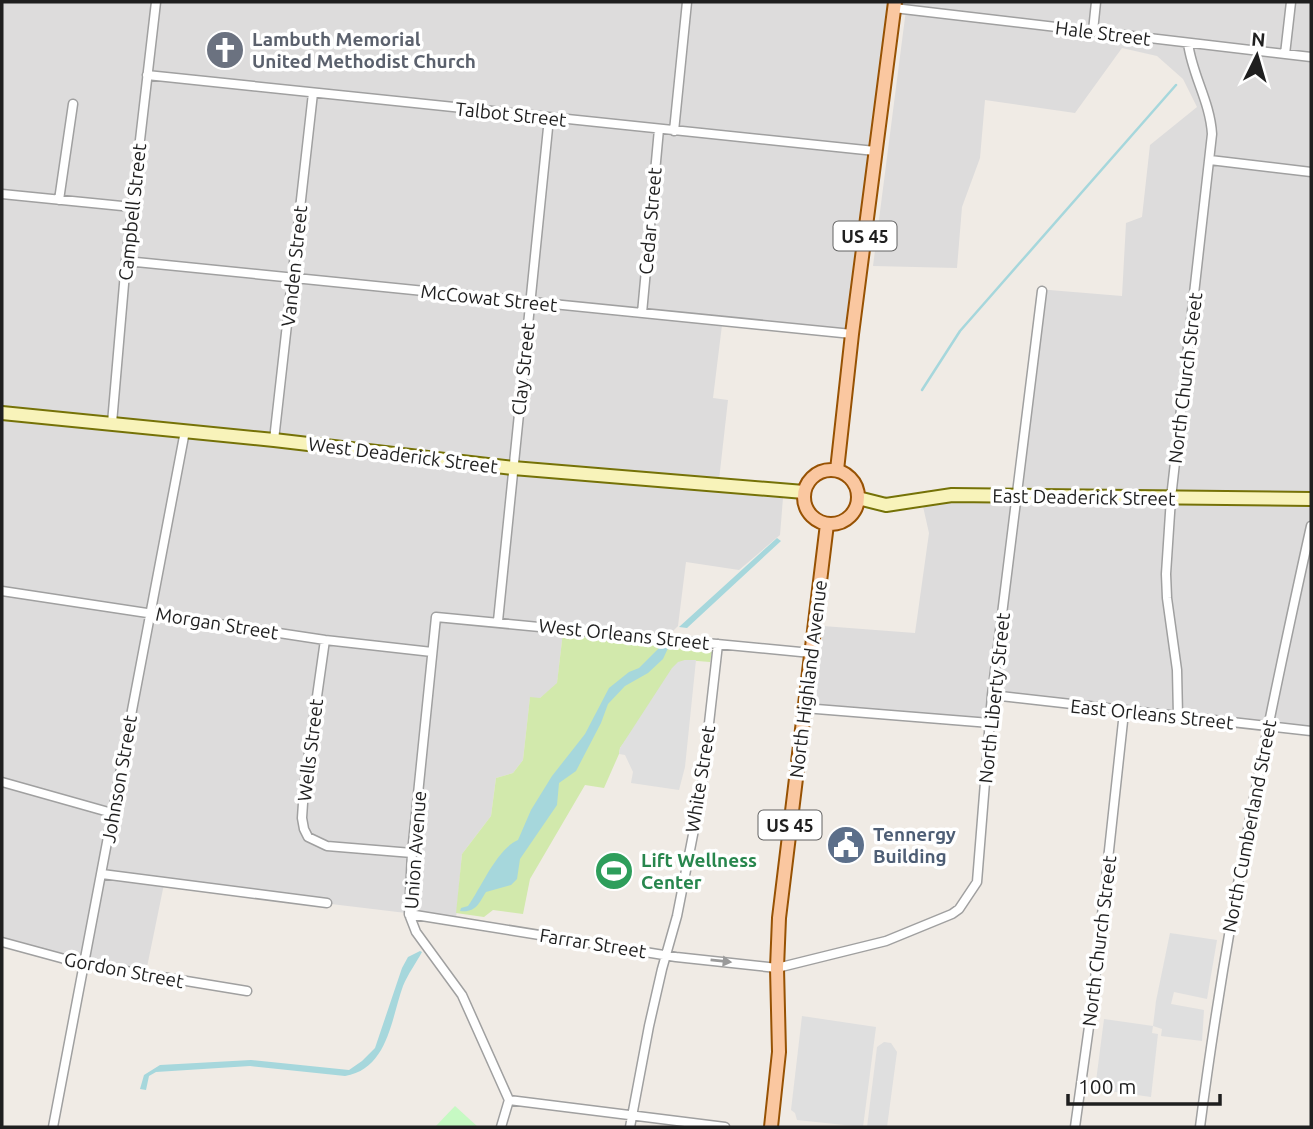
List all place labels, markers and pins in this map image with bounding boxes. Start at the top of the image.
place label: Lambuth Memorial United Methodist Church [252,28,476,72]
church icon: Lambuth Memorial United Methodist Church [204,29,246,71]
place label: Tennergy Building [873,823,956,867]
public building icon: Tennergy Building [825,824,867,866]
place label: Lift Wellness Center [641,849,757,893]
sports icon: Lift Wellness Center [593,850,635,892]

